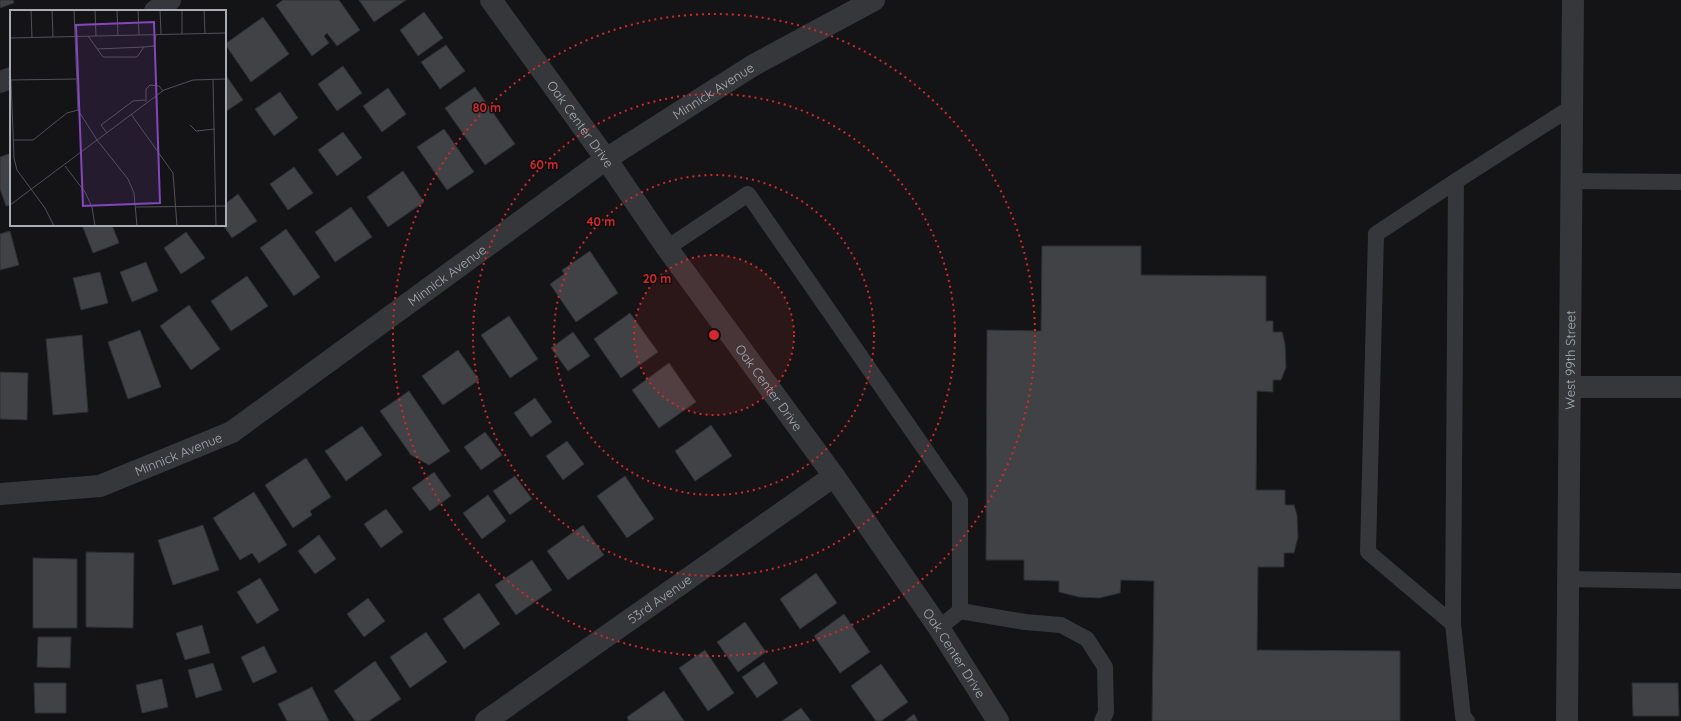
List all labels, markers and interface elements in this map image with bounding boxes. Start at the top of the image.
inset map [10,10,226,226]
street label: Minnick Avenue [670,59,757,123]
street label: Oak Center Drive [544,77,617,171]
text: 80 m [473,100,501,115]
text: 60 m [530,157,558,172]
text: 40 m [587,214,615,229]
street label: Minnick Avenue [405,241,489,309]
text: 20 m [643,271,671,286]
street label: West 99th Street [1562,310,1578,410]
centre of rings [707,328,721,342]
street label: Oak Center Drive [732,341,806,434]
street label: Minnick Avenue [132,429,225,479]
street label: 53rd Avenue [624,571,694,627]
street label: Oak Center Drive [920,605,989,701]

